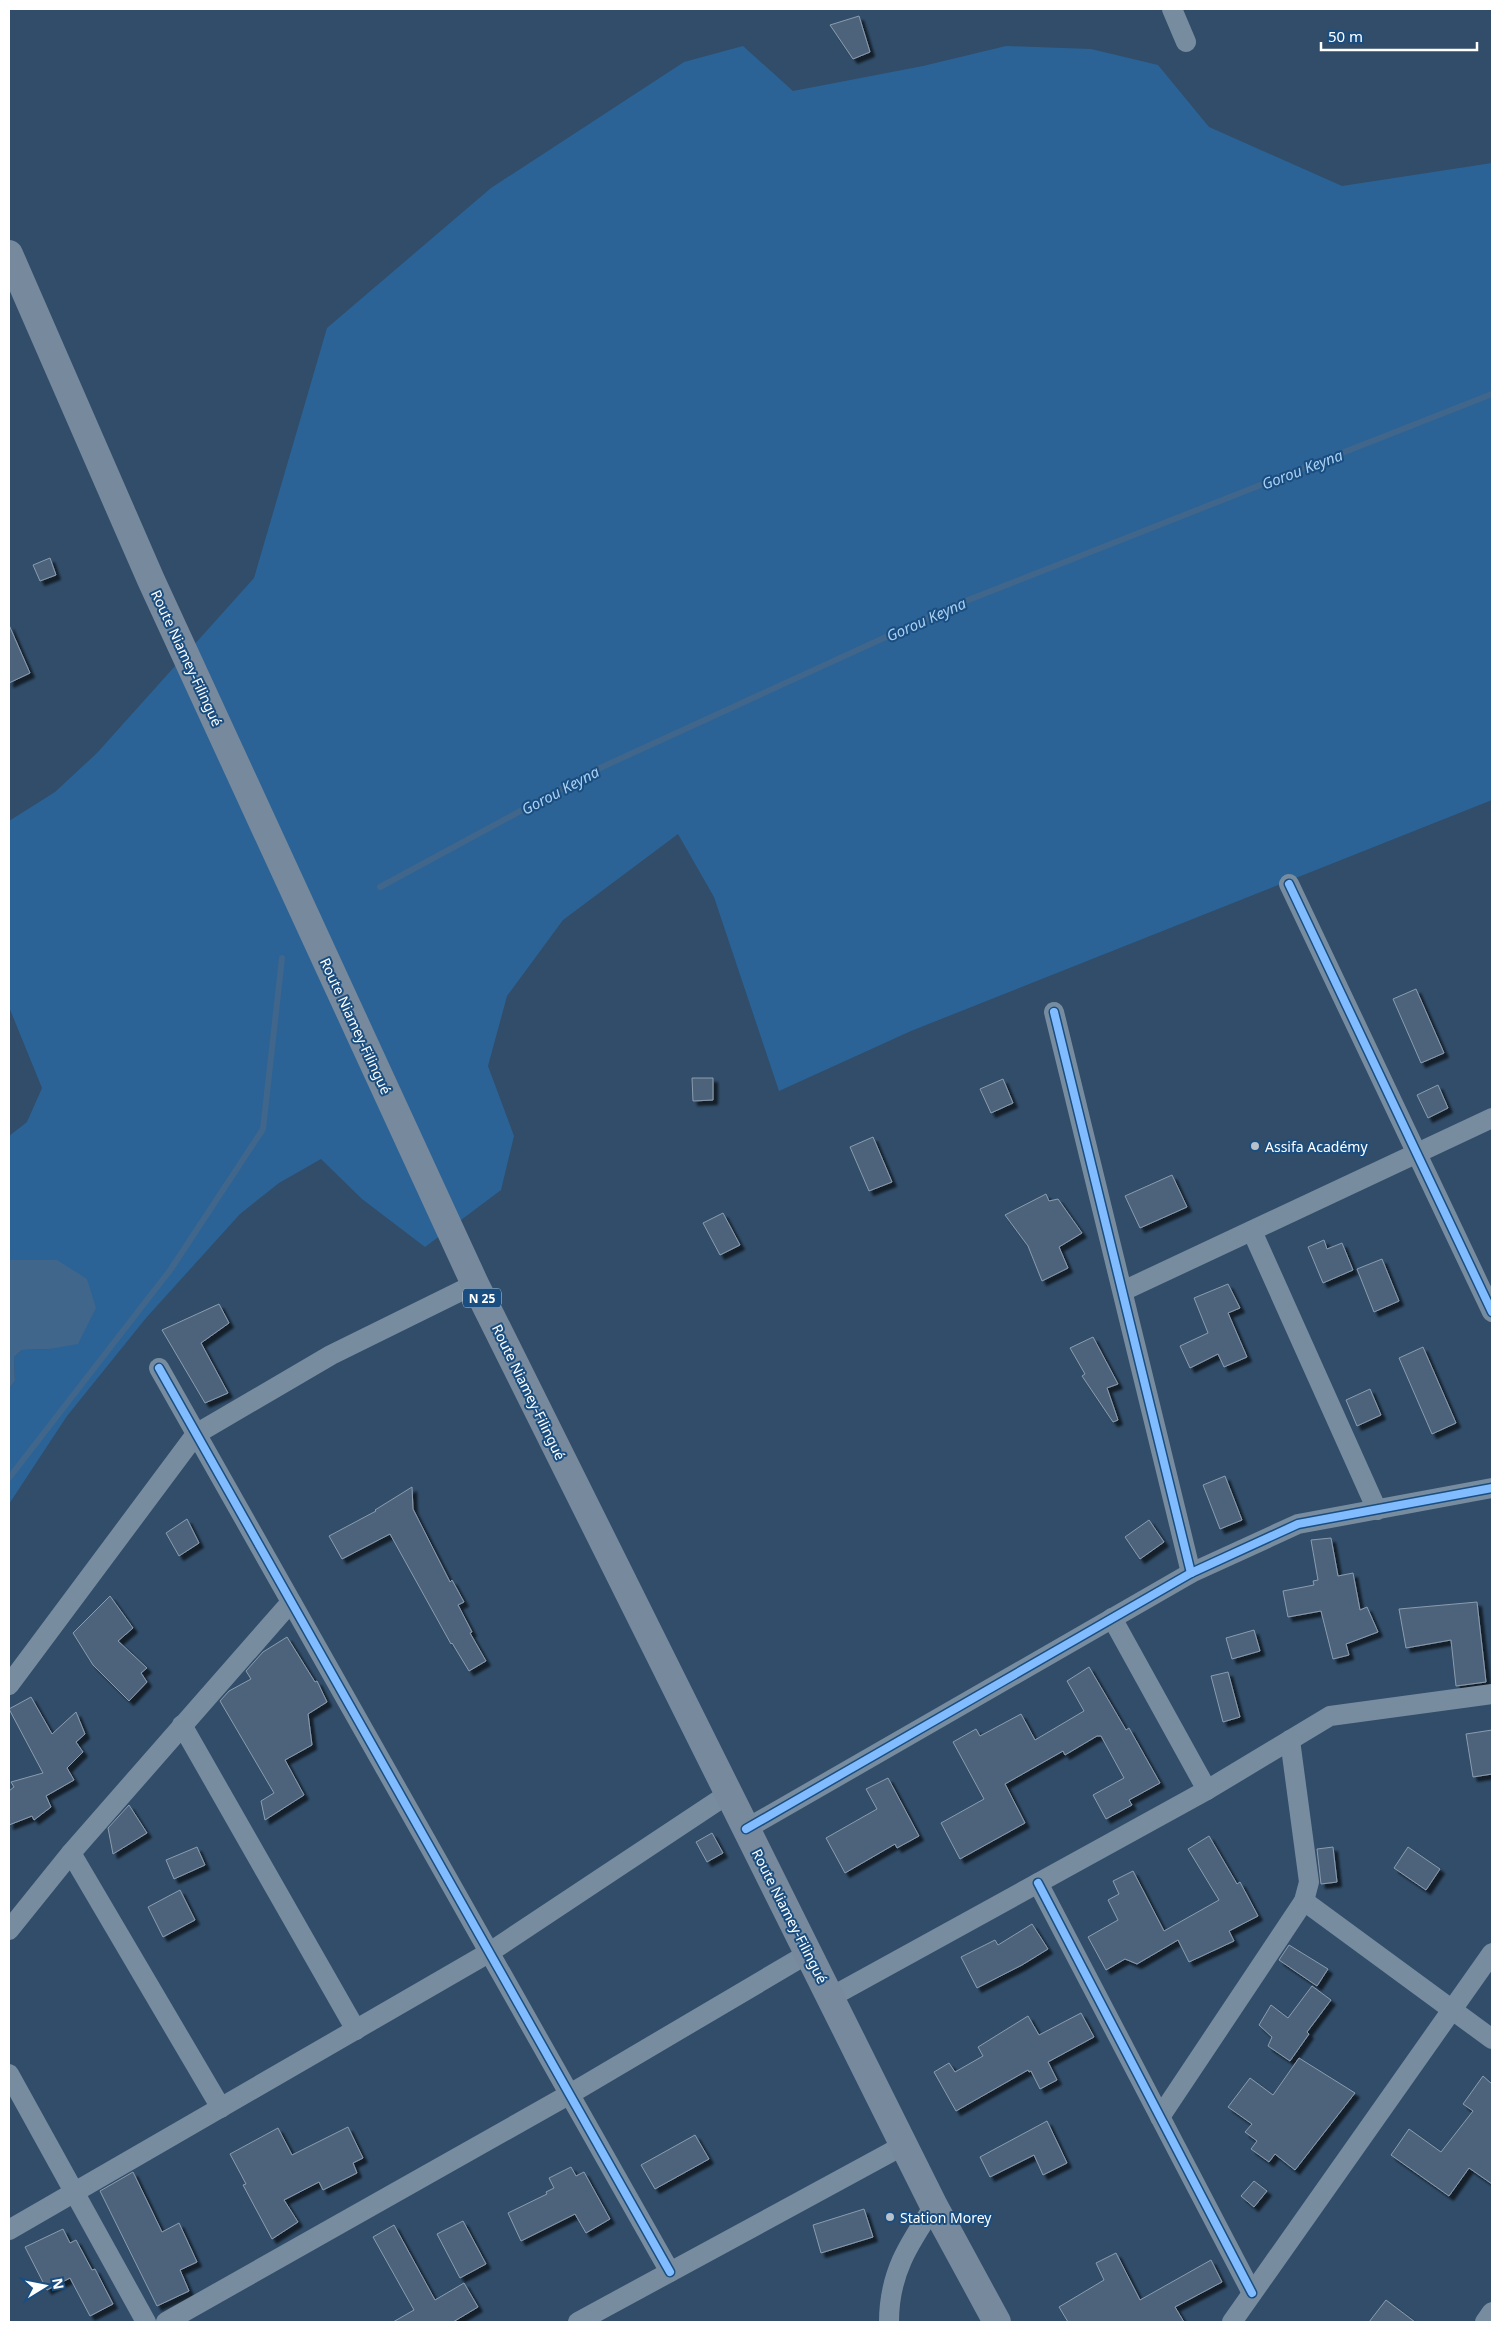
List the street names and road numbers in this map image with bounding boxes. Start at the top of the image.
street label: Route Niamey-Filingué [147,587,227,730]
street label: Route Niamey-Filingué [316,955,396,1098]
road number: N 25 [463,1289,501,1308]
street label: Route Niamey-Filingué [488,1321,570,1463]
street label: Route Niamey-Filingué [748,1845,832,1987]

